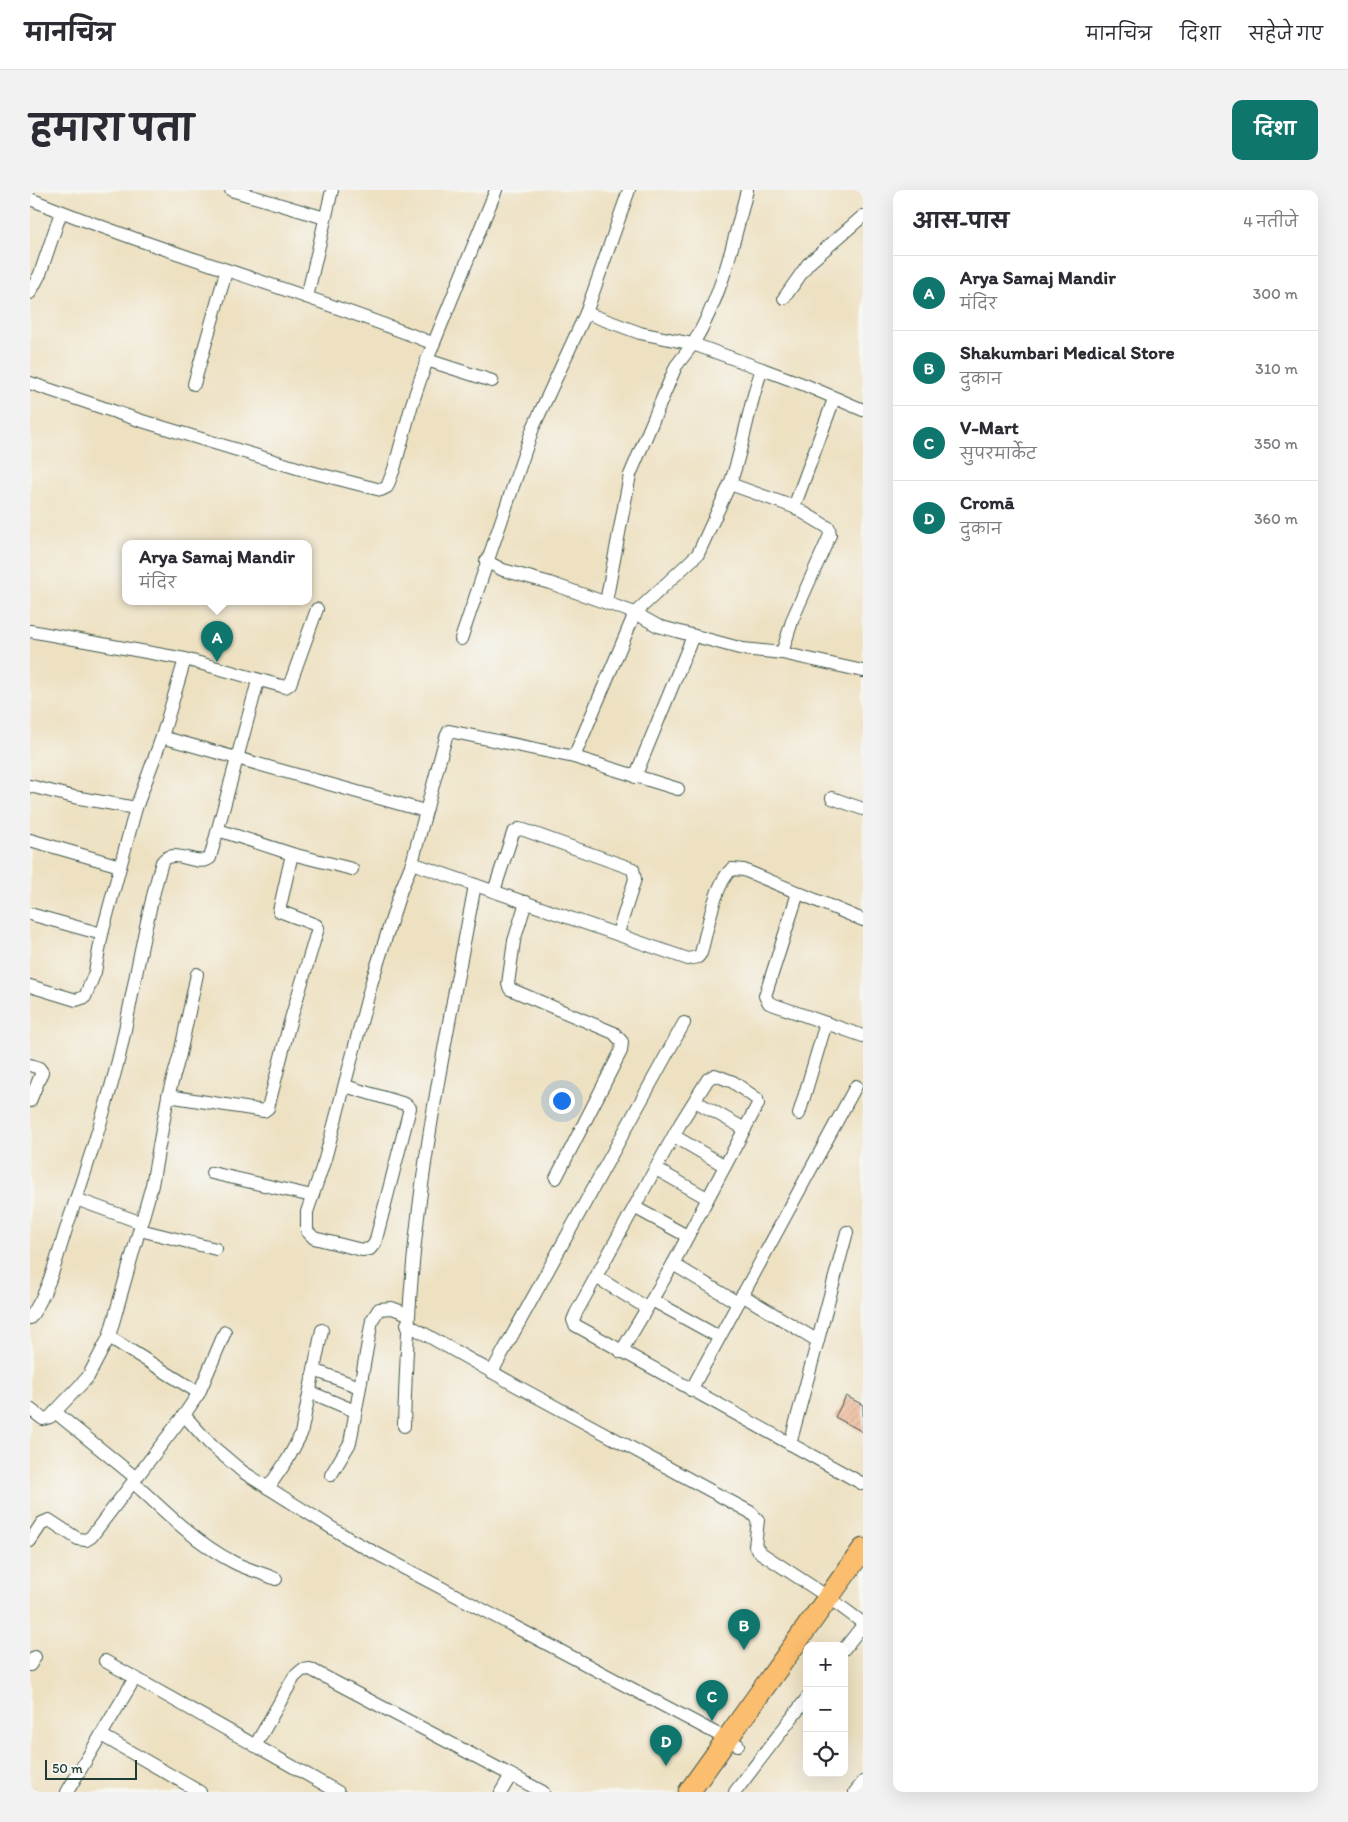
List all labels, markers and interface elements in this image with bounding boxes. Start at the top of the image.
text: मानचित्र [25,18,114,47]
text: मानचित्र [1086,23,1152,45]
text: दिशा [1180,23,1221,45]
text: सहेजे गए [1249,23,1323,45]
button: दिशा [1232,100,1318,160]
text: हमारा पता [30,107,193,149]
text: आस-पास [913,208,1009,233]
text: 4 नतीजे [1243,212,1298,231]
text: Arya Samaj Mandir [960,266,1116,289]
text: A [924,284,934,303]
text: 300 m [1253,284,1298,303]
text: मंदिर [960,294,997,313]
text: Shakumbari Medical Store [960,341,1175,364]
text: B [924,359,934,378]
text: 310 m [1255,359,1298,378]
text: दुकान [960,369,1002,388]
text: V-Mart [960,416,1019,439]
text: C [924,434,934,453]
text: 350 m [1254,434,1298,453]
text: सुपरमार्केट [960,444,1037,463]
text: Cromā [960,491,1015,514]
text: D [924,509,934,528]
text: 360 m [1254,509,1298,528]
text: दुकान [960,519,1002,538]
popup [122,540,312,605]
text: Arya Samaj Mandir [139,545,295,568]
text: मंदिर [139,573,176,592]
pin: A [201,621,233,662]
your location [549,1088,575,1114]
pin: B [728,1609,760,1650]
map controls [803,1642,848,1777]
button: + [803,1642,848,1687]
pin: C [696,1680,728,1721]
button: − [803,1687,848,1732]
pin: D [650,1725,682,1766]
button: locate [803,1732,848,1777]
scale bar [45,1757,138,1780]
text: 50 m [52,1760,83,1777]

